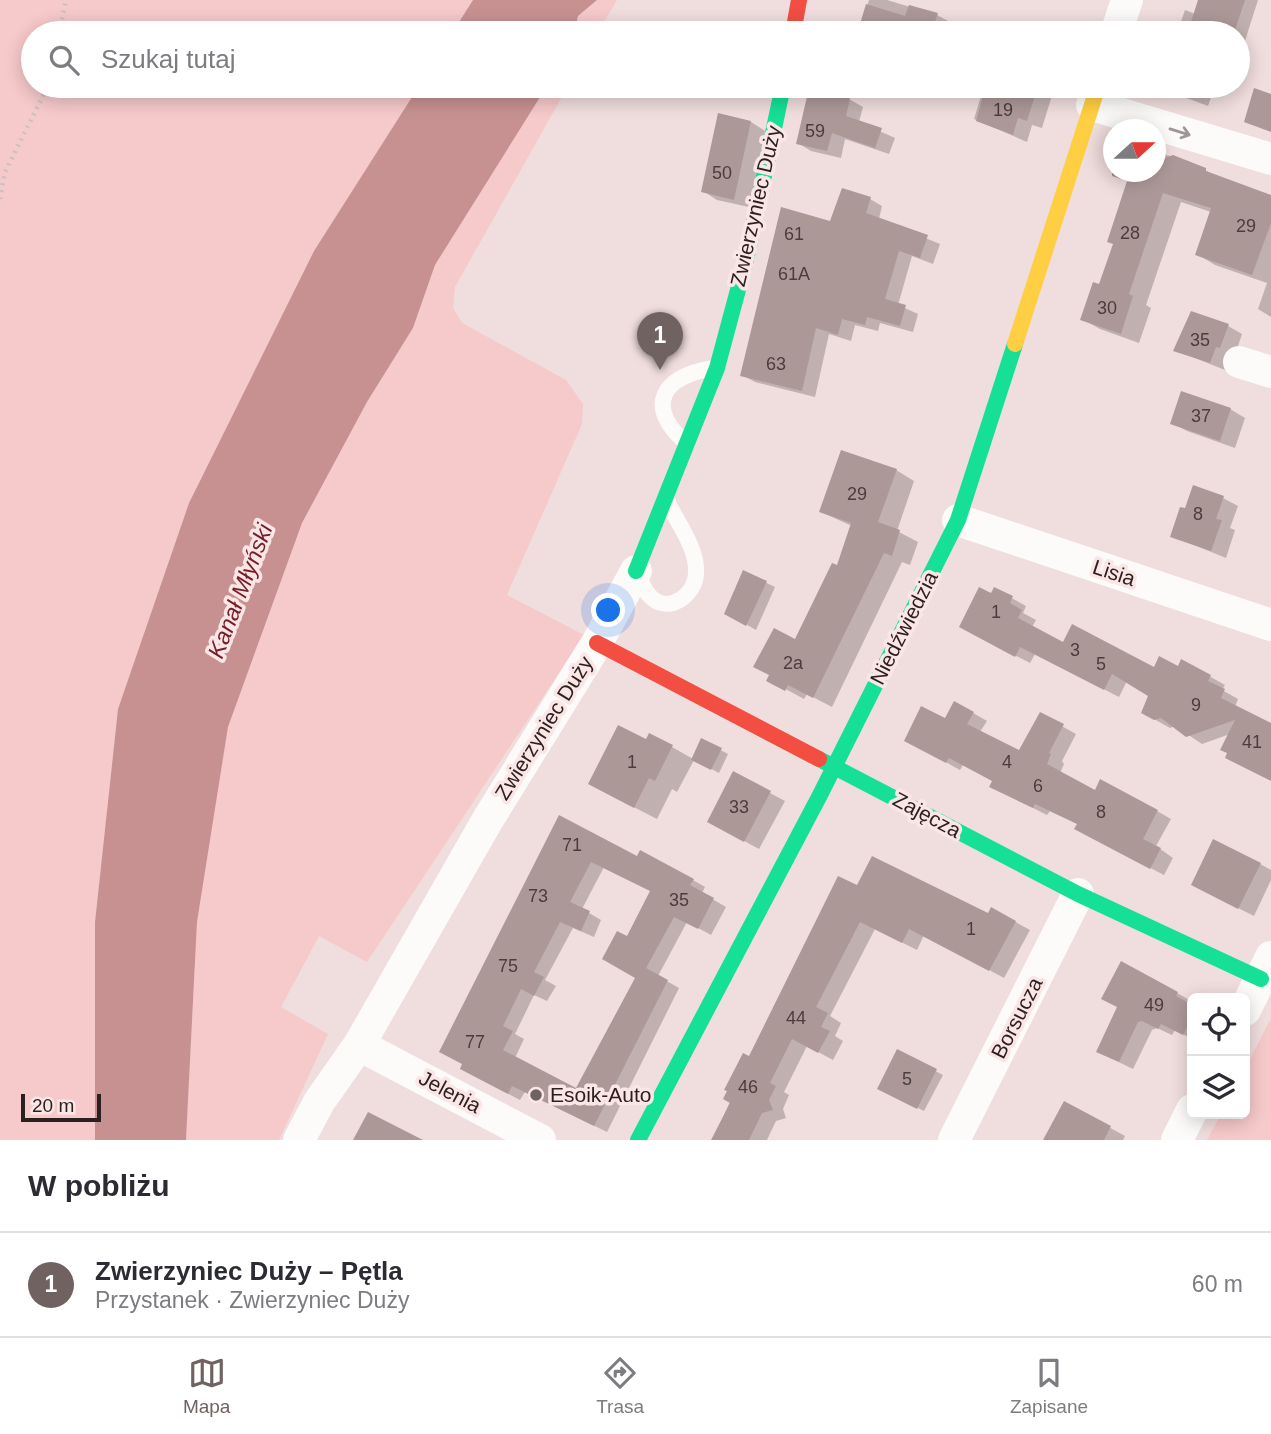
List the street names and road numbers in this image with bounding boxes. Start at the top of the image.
street label: Zwierzyniec Duży [726,123,785,289]
street label: Lisia [1090,555,1139,590]
street label: Niedźwiedzia [865,567,942,688]
street label: Zwierzyniec Duży [490,651,597,804]
street label: Zajęcza [889,787,965,842]
street label: Borsucza [986,973,1047,1062]
street label: Jelenia [415,1066,485,1117]

